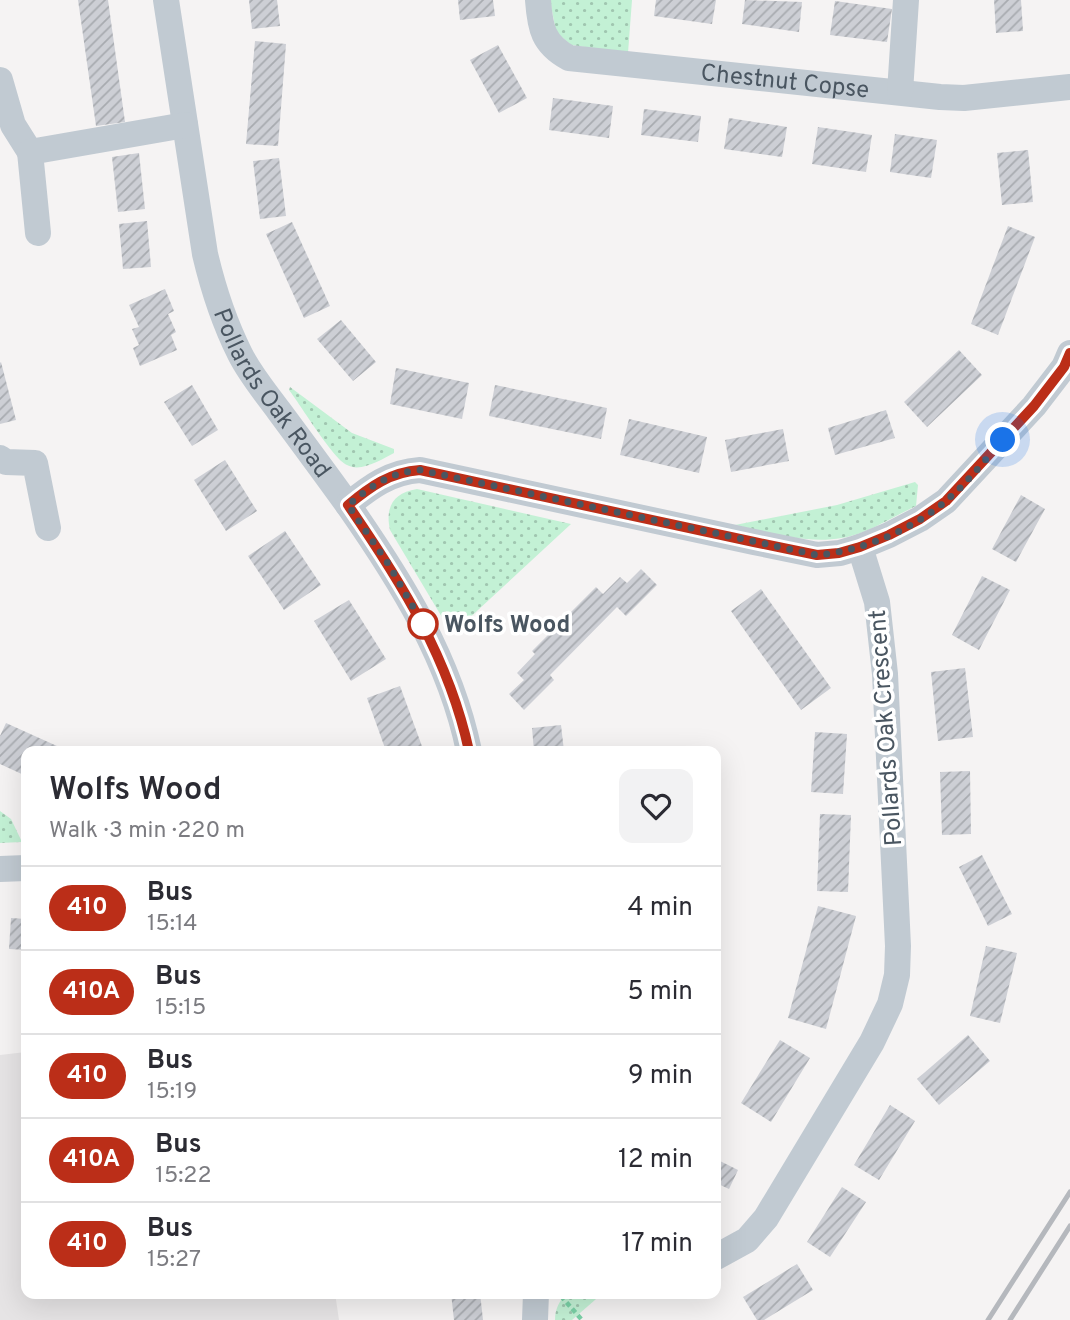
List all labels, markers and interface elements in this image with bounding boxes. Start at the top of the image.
street label: Chestnut Copse [699,59,871,106]
street label: Pollards Oak Road [205,305,336,485]
your location [985,422,1020,457]
marker: Wolfs Wood [408,609,438,639]
street label: Pollards Oak Crescent [864,609,910,847]
place label: Wolfs Wood [444,611,570,641]
button: heart [619,769,693,843]
text: Wolfs Wood [49,770,222,812]
text: Walk · 3 min · 220 m [49,817,245,846]
text: Bus [147,877,193,910]
text: 4 min [627,892,693,925]
text: 410 [67,893,108,923]
text: 15:14 [147,910,197,939]
text: Bus [155,961,201,994]
text: 5 min [627,976,693,1009]
text: 410A [63,977,120,1007]
text: 15:15 [155,994,206,1023]
text: Bus [147,1045,193,1078]
text: 9 min [628,1060,693,1093]
text: 410 [67,1061,108,1091]
text: 15:19 [147,1078,197,1107]
text: Bus [155,1129,201,1162]
text: 12 min [618,1144,693,1177]
text: 410A [63,1145,120,1175]
text: 15:22 [155,1162,212,1191]
text: Bus [147,1213,193,1246]
text: 17 min [621,1228,693,1261]
text: 410 [67,1229,108,1259]
text: 15:27 [147,1246,201,1275]

